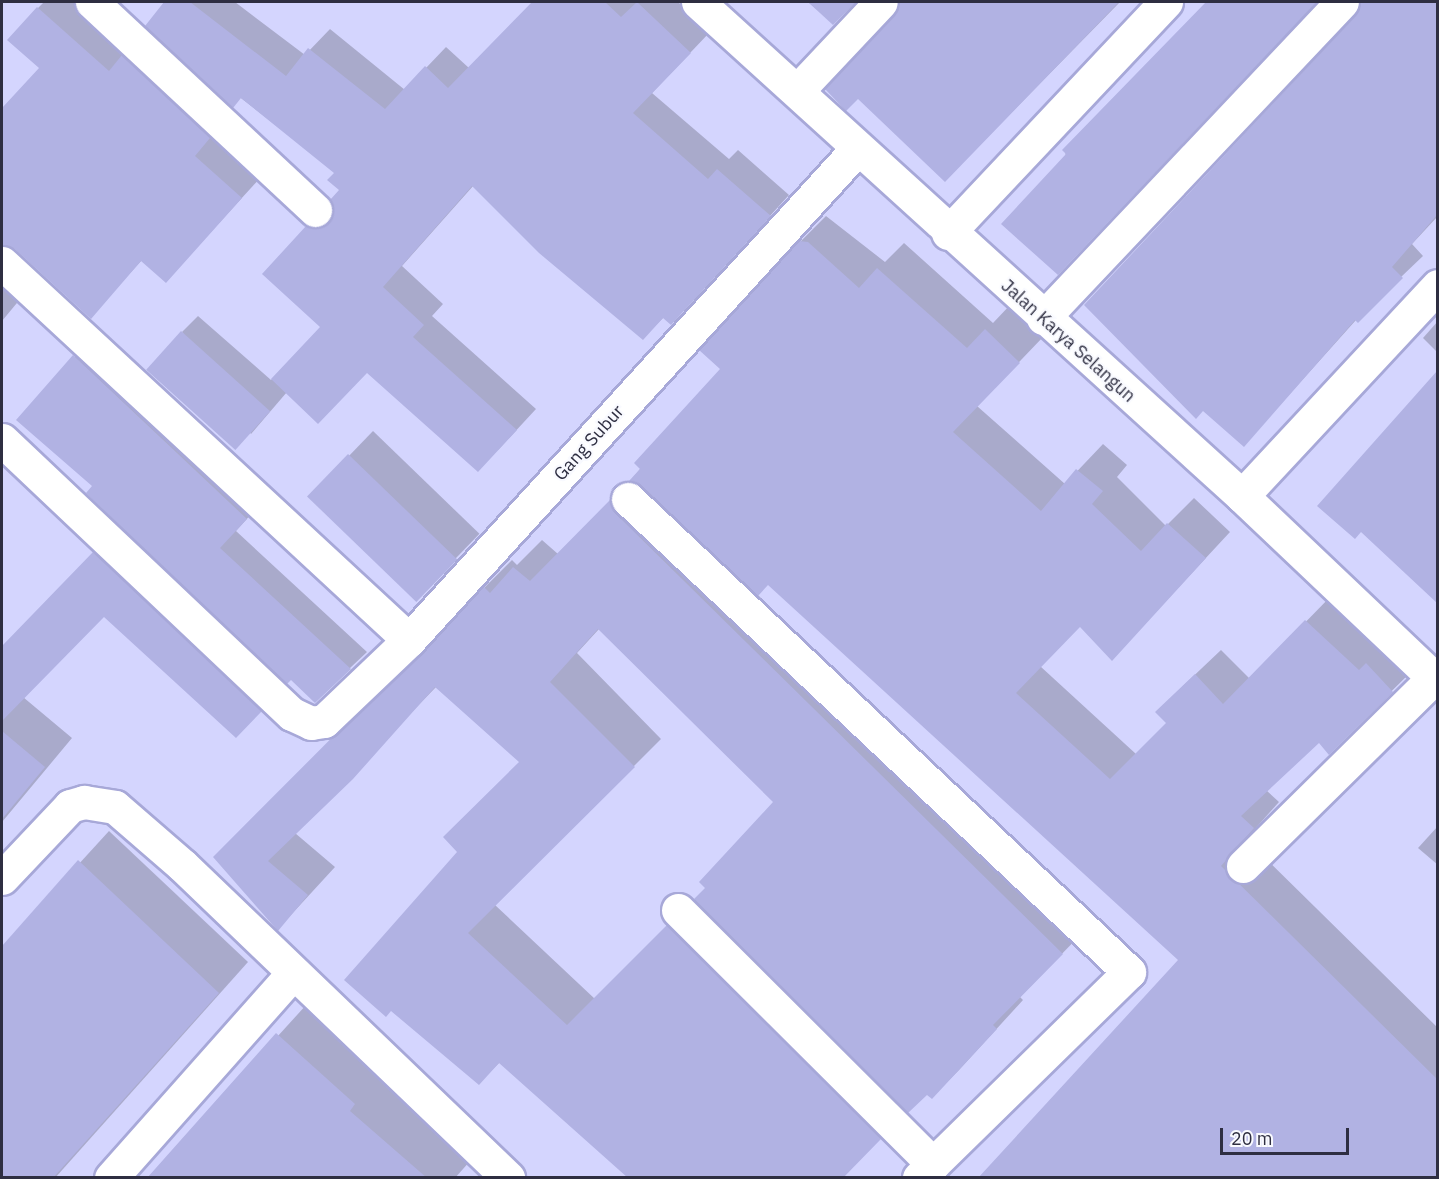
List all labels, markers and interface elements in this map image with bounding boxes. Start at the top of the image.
street label: Jalan Karya Selangun [997,275,1139,407]
street label: Gang Subur [550,401,628,485]
scale bar [1223,1116,1352,1154]
text: 20 m [1231,1127,1273,1150]

